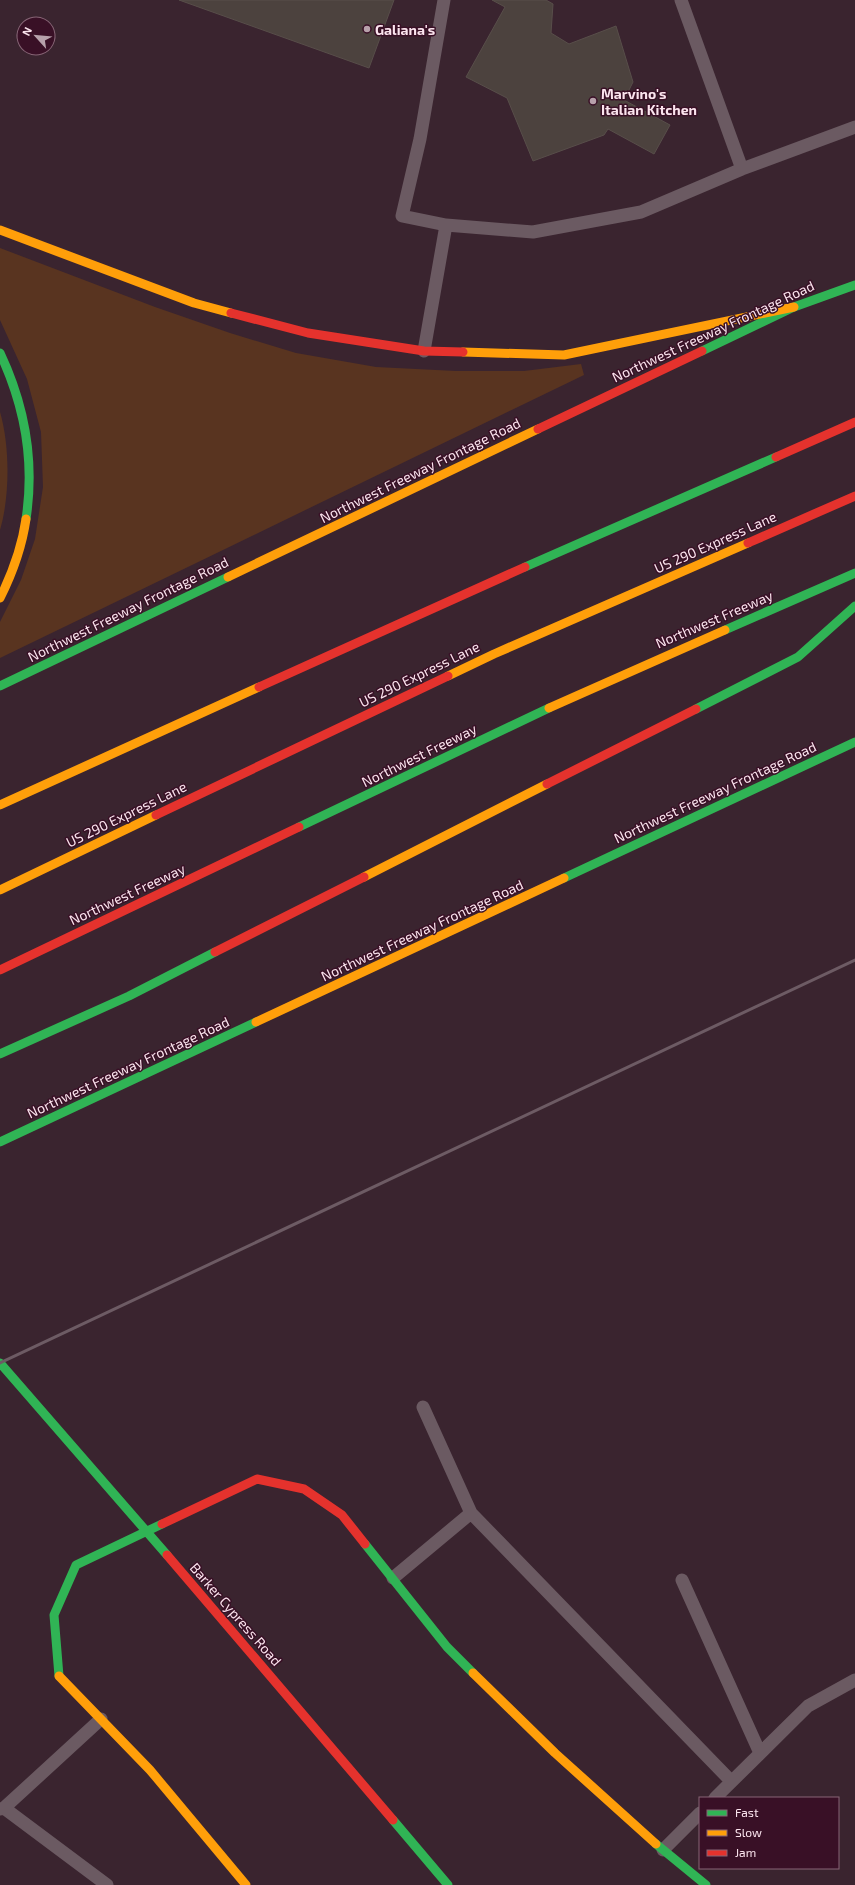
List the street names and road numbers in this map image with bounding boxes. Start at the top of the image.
street label: Northwest Freeway Frontage Road [609,277,817,385]
street label: Northwest Freeway Frontage Road [317,414,523,526]
street label: US 290 Express Lane [651,507,779,577]
street label: Northwest Freeway Frontage Road [25,553,231,665]
street label: Northwest Freeway [653,586,776,651]
street label: US 290 Express Lane [356,637,482,711]
street label: Northwest Freeway [359,720,480,790]
street label: Northwest Freeway Frontage Road [611,738,819,846]
street label: US 290 Express Lane [63,777,189,851]
street label: Northwest Freeway [66,859,188,928]
street label: Northwest Freeway Frontage Road [318,876,526,984]
street label: Northwest Freeway Frontage Road [24,1013,232,1121]
street label: Barker Cypress Road [187,1559,285,1669]

